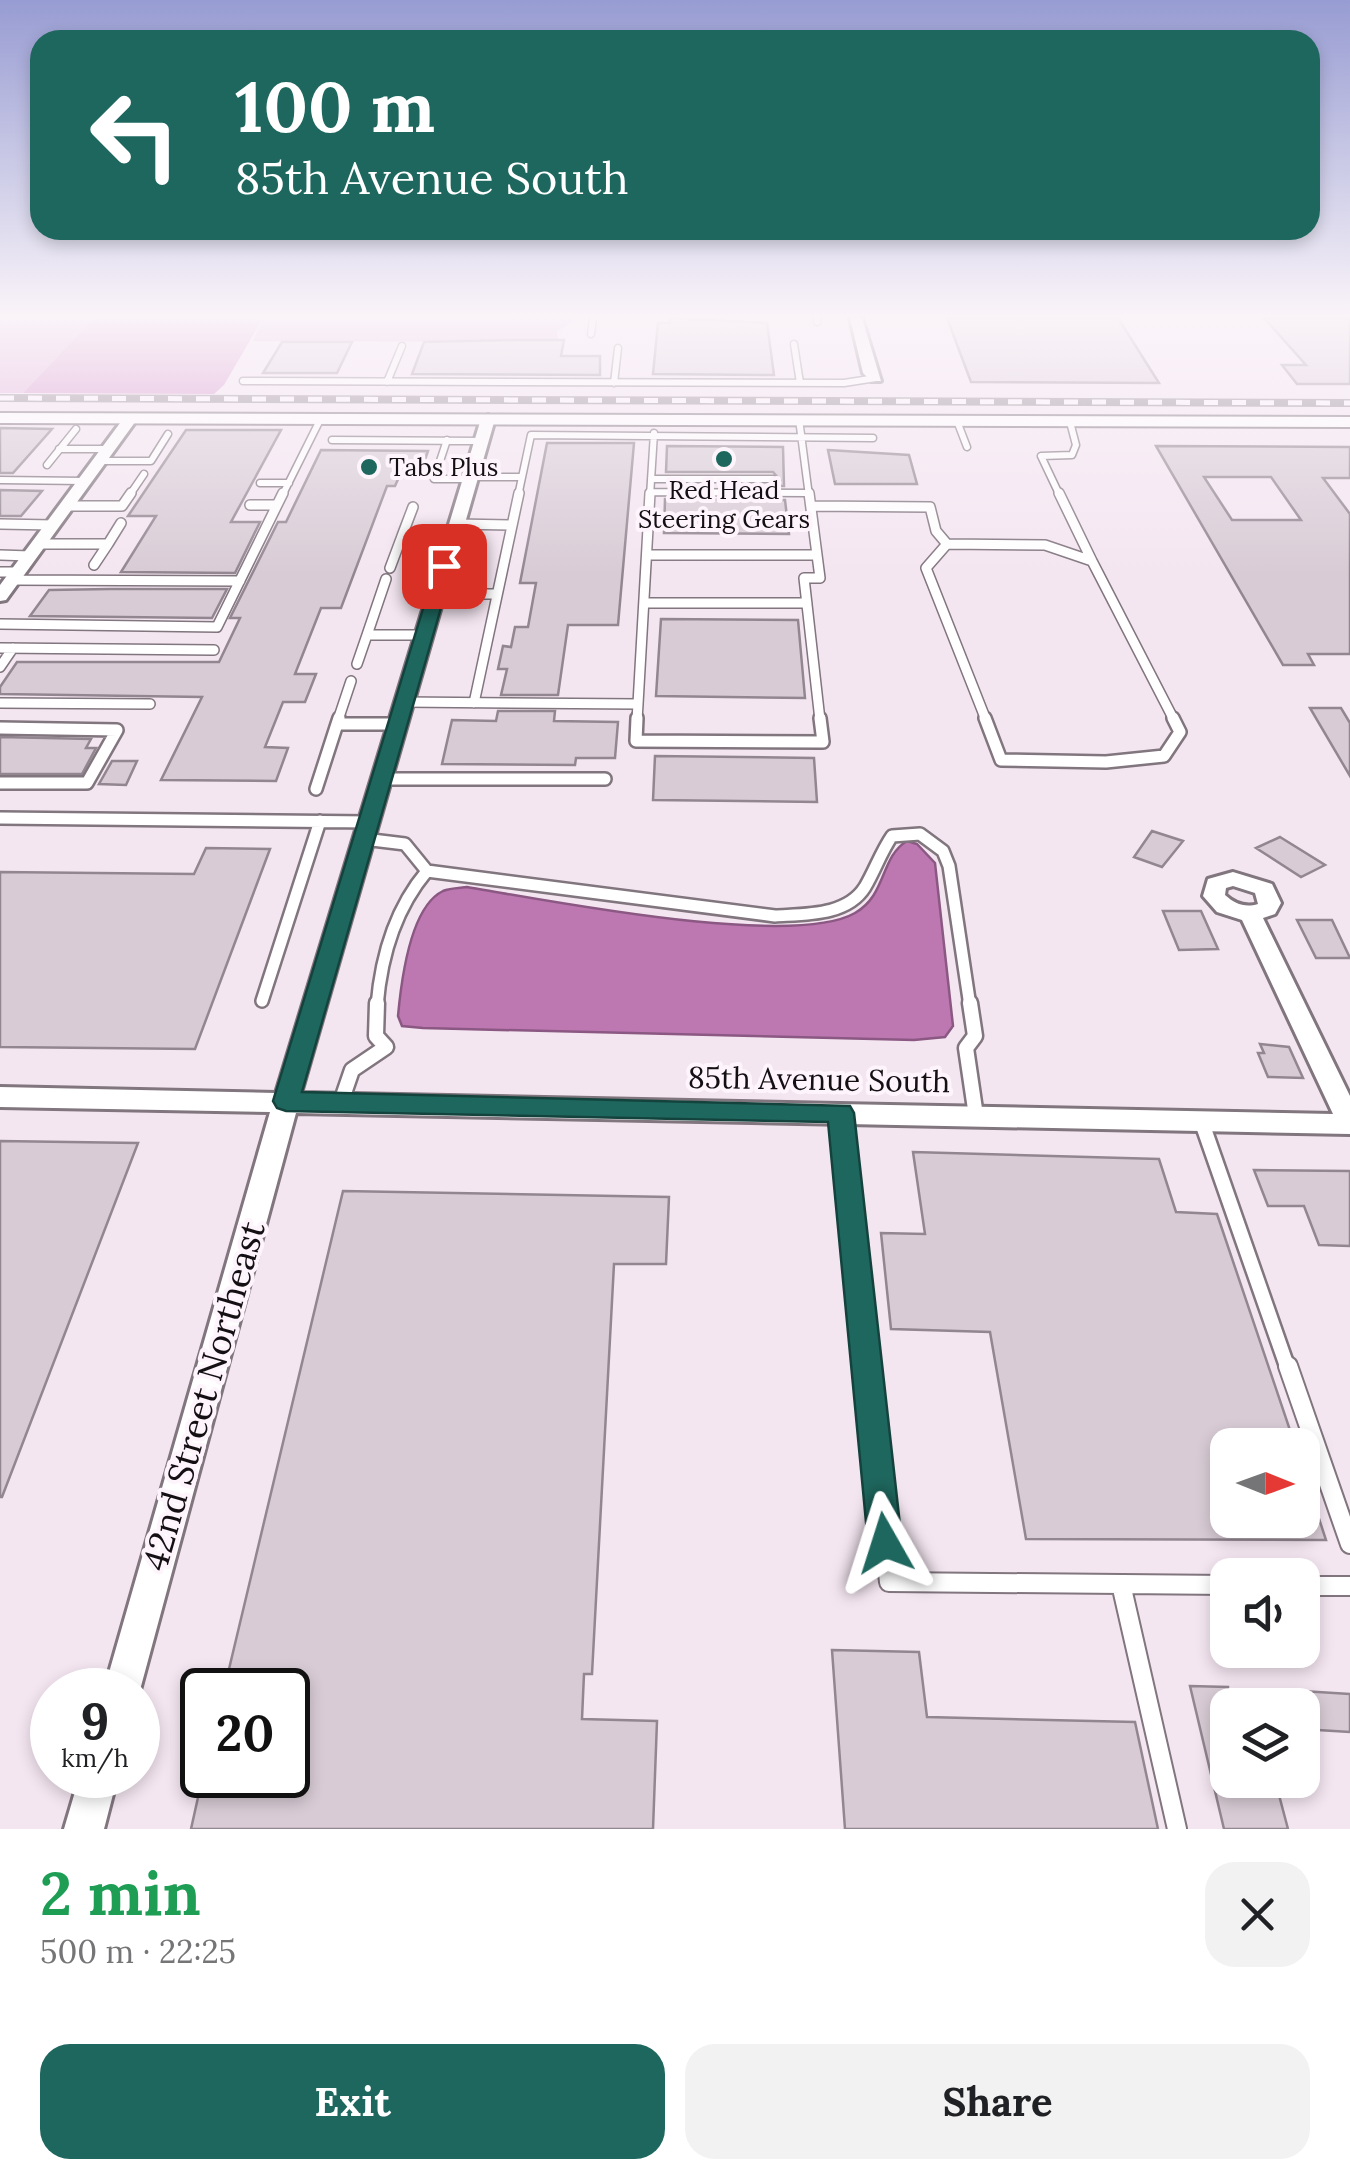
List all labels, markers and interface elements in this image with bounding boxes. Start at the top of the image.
text: 100 m [235,62,435,151]
icon: left [70,70,200,200]
text: 85th Avenue South [235,149,629,206]
marker: Red Head Steering Gears [713,448,735,470]
place label: Tabs Plus [389,451,498,483]
marker: Tabs Plus [358,456,380,478]
place label: Red Head Steering Gears [638,474,810,535]
pin [402,524,487,609]
icon: arrive [417,539,472,594]
street label: 85th Avenue South [687,1058,951,1100]
street label: 42nd Street Northeast [132,1216,275,1576]
north arrow [1210,1428,1320,1538]
map controls [1210,1428,1320,1798]
position arrow [833,1491,937,1595]
button: sound [1210,1558,1320,1668]
speed limit sign: 20 [180,1668,310,1798]
button: layers [1210,1688,1320,1798]
text: 9 [81,1689,109,1753]
text: km/h [61,1742,129,1774]
text: 2 min [40,1855,201,1931]
button: close [1205,1862,1310,1967]
text: 500 m · 22:25 [40,1931,236,1972]
button: Exit [40,2044,665,2159]
button: Share [685,2044,1310,2159]

